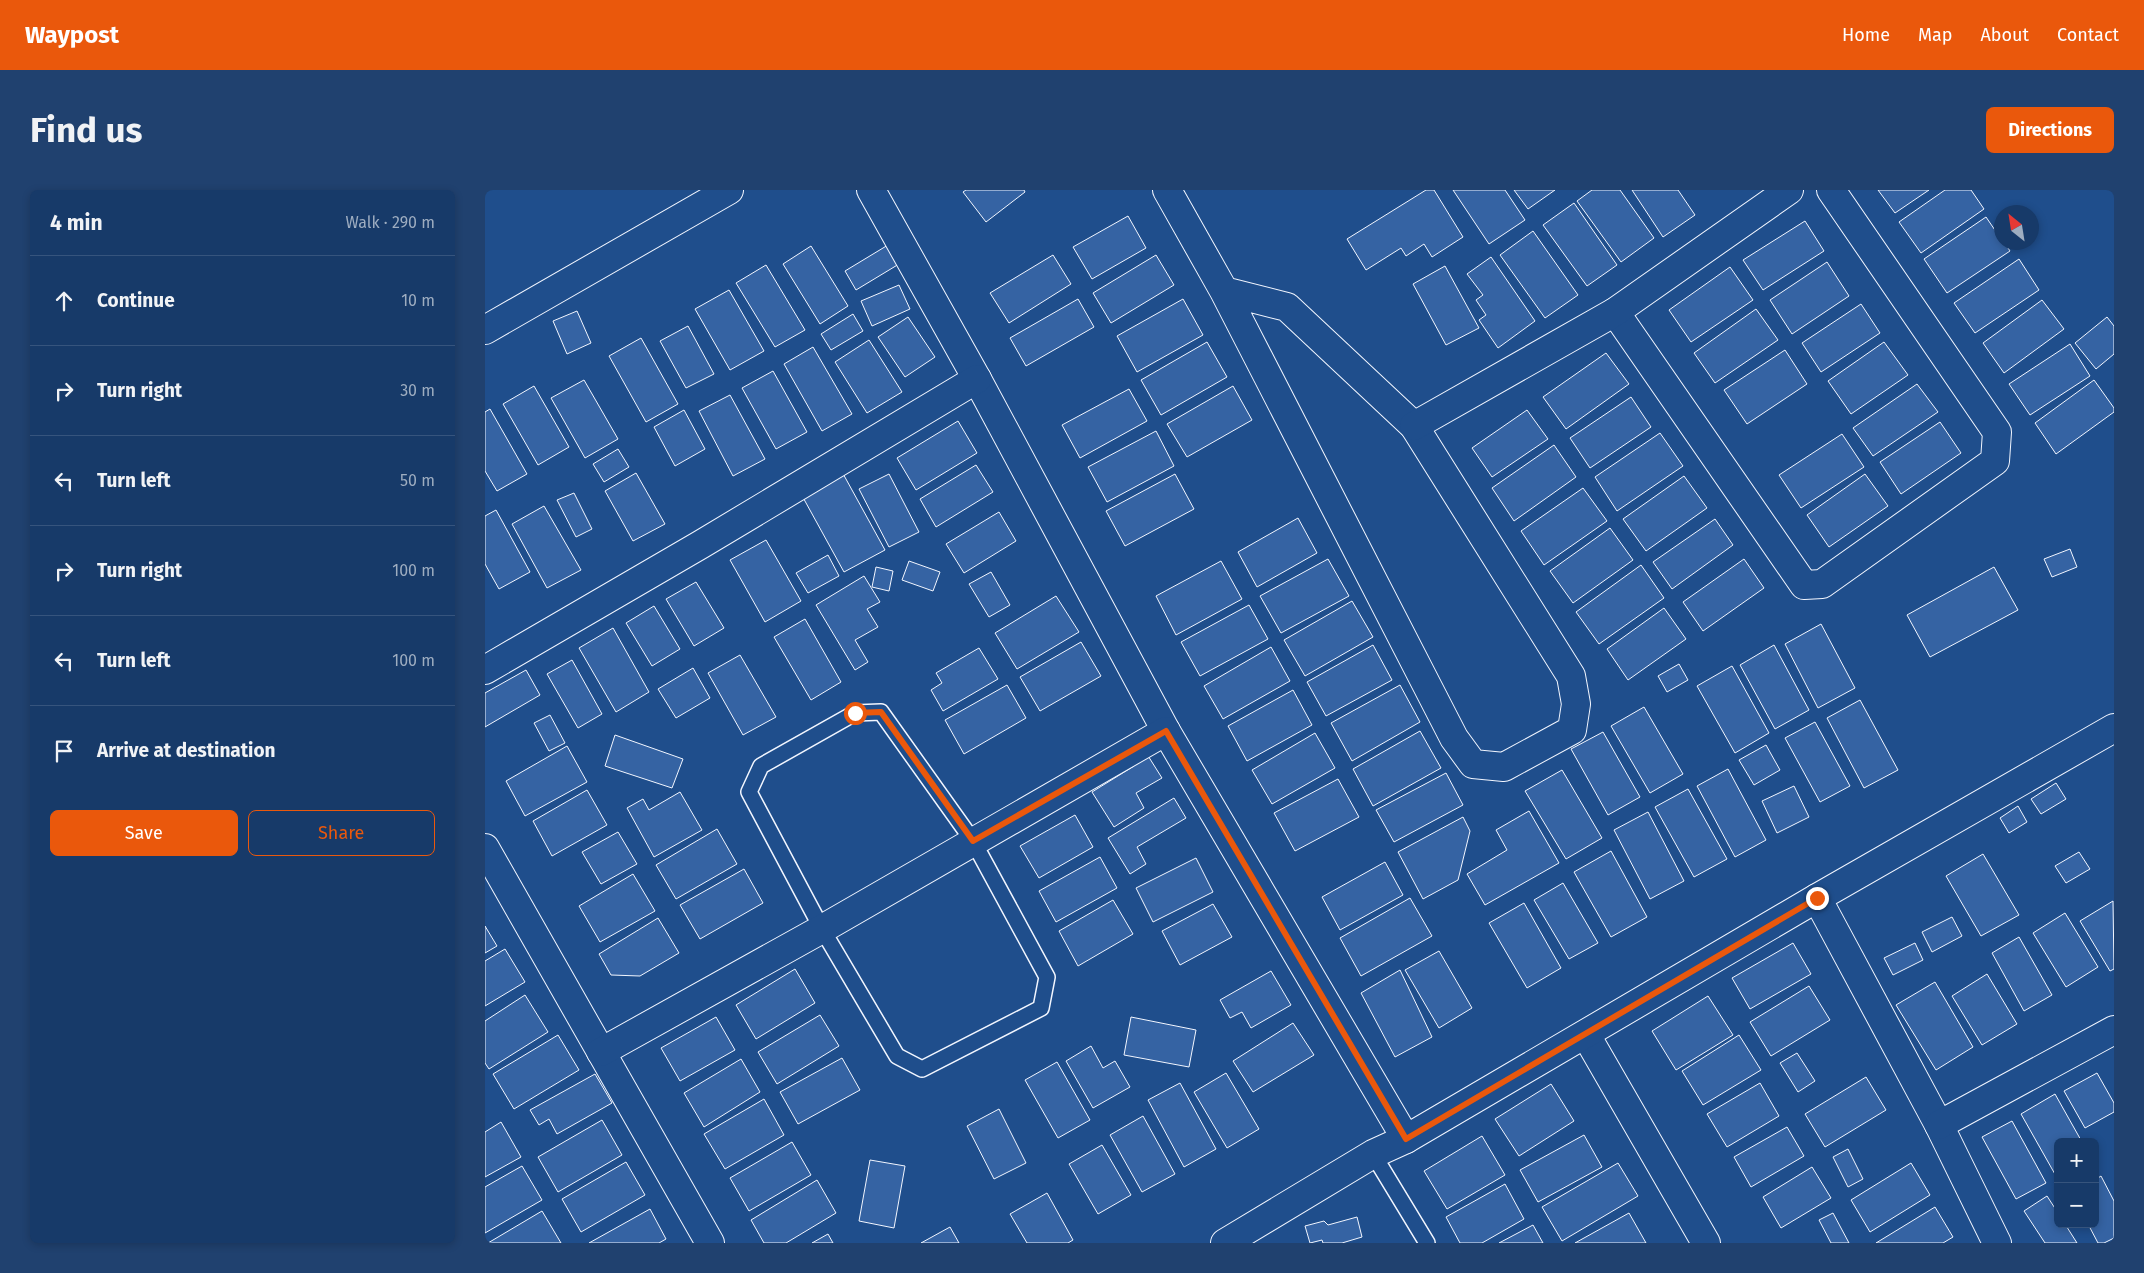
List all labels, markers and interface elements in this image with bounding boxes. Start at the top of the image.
text: Waypost [25,21,119,49]
text: Home [1842,24,1890,46]
text: Map [1918,24,1952,46]
text: About [1980,24,2029,46]
text: Contact [2057,24,2119,46]
button: Directions [1986,107,2114,153]
text: Find us [30,109,142,151]
north arrow [1994,205,2039,250]
text: 4 min [50,210,103,236]
text: Walk · 290 m [345,213,435,232]
icon: ahead [50,287,78,315]
text: Continue [97,289,175,312]
text: 10 m [401,291,435,310]
icon: right [50,377,78,405]
text: Turn right [97,379,182,402]
text: 30 m [400,381,435,400]
icon: left [50,467,78,495]
text: Turn left [97,469,171,492]
text: 50 m [400,471,435,490]
icon: right [50,557,78,585]
text: Turn right [97,559,182,582]
text: 100 m [392,561,435,580]
icon: left [50,647,78,675]
text: Turn left [97,649,171,672]
text: 100 m [392,651,435,670]
route start [844,702,867,725]
icon: arrive [50,737,78,765]
text: Arrive at destination [97,739,276,762]
button: Save [50,810,238,856]
button: Share [248,810,435,856]
route end [1806,887,1829,910]
map controls [2054,1138,2099,1228]
button: + [2054,1138,2099,1183]
button: − [2054,1183,2099,1228]

